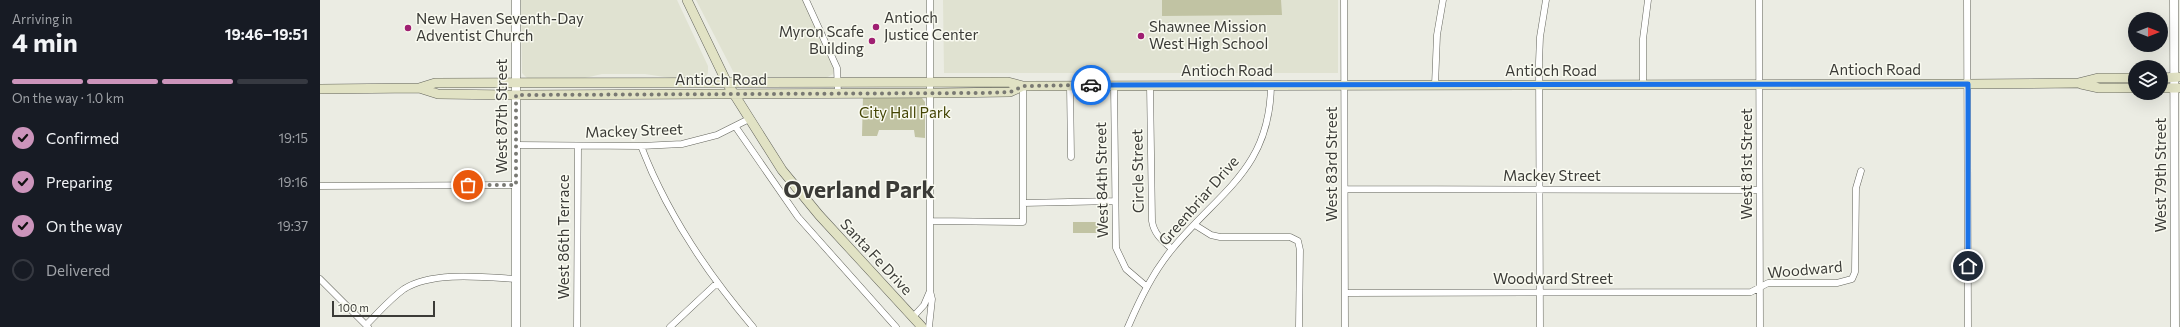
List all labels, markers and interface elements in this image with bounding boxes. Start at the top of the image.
place label: Antioch Justice Center [884,8,978,43]
place label: New Haven Seventh-Day Adventist Church [416,9,584,44]
text: Arriving in [12,11,72,27]
north arrow [2128,12,2168,52]
map controls [2128,12,2168,100]
place label: Shawnee Mission West High School [1149,17,1268,52]
place label: Myron Scafe Building [779,22,864,57]
marker: Antioch Justice Center [871,22,881,32]
marker: New Haven Seventh-Day Adventist Church [403,23,413,33]
text: 19:46–19:51 [225,25,308,43]
text: 4 min [12,26,78,57]
marker: Shawnee Mission West High School [1136,31,1146,41]
marker: Myron Scafe Building [867,36,877,46]
street label: West 87th Street [492,59,510,173]
street label: Antioch Road [1829,60,1921,78]
button: layers [2128,60,2168,100]
street label: Antioch Road [1181,61,1273,79]
street label: Antioch Road [1505,61,1597,79]
courier [1071,65,1111,105]
street label: Antioch Road [675,70,767,88]
icon: car [1080,74,1102,96]
text: On the way · 1.0 km [12,90,124,106]
park label: City Hall Park [859,103,951,121]
street label: West 83rd Street [1322,106,1340,222]
street label: West 81st Street [1737,108,1755,220]
street label: West 79th Street [2151,118,2169,232]
street label: Mackey Street [585,119,683,141]
street label: West 84th Street [1091,122,1111,238]
icon: check [12,127,34,149]
text: Confirmed [46,129,119,147]
street label: Circle Street [1127,129,1147,213]
text: 19:15 [278,130,308,146]
street label: Greenbriar Drive [1154,152,1242,249]
street label: Mackey Street [1503,166,1601,184]
pin [451,168,485,202]
icon: check [12,171,34,193]
text: Preparing [46,173,112,191]
text: 19:16 [278,174,308,190]
icon: bag [457,174,479,196]
street label: West 86th Terrace [554,174,572,300]
district label: Overland Park [783,175,935,203]
icon: check [12,215,34,237]
street label: Santa Fe Drive [837,215,917,298]
text: On the way [46,217,123,235]
text: 19:37 [277,218,308,234]
pin [1951,249,1985,283]
icon: home [1957,255,1979,277]
street label: Woodward [1767,257,1843,281]
text: Delivered [46,261,110,279]
street label: Woodward Street [1493,269,1613,287]
scale bar [332,299,435,318]
text: 100 m [338,301,369,314]

